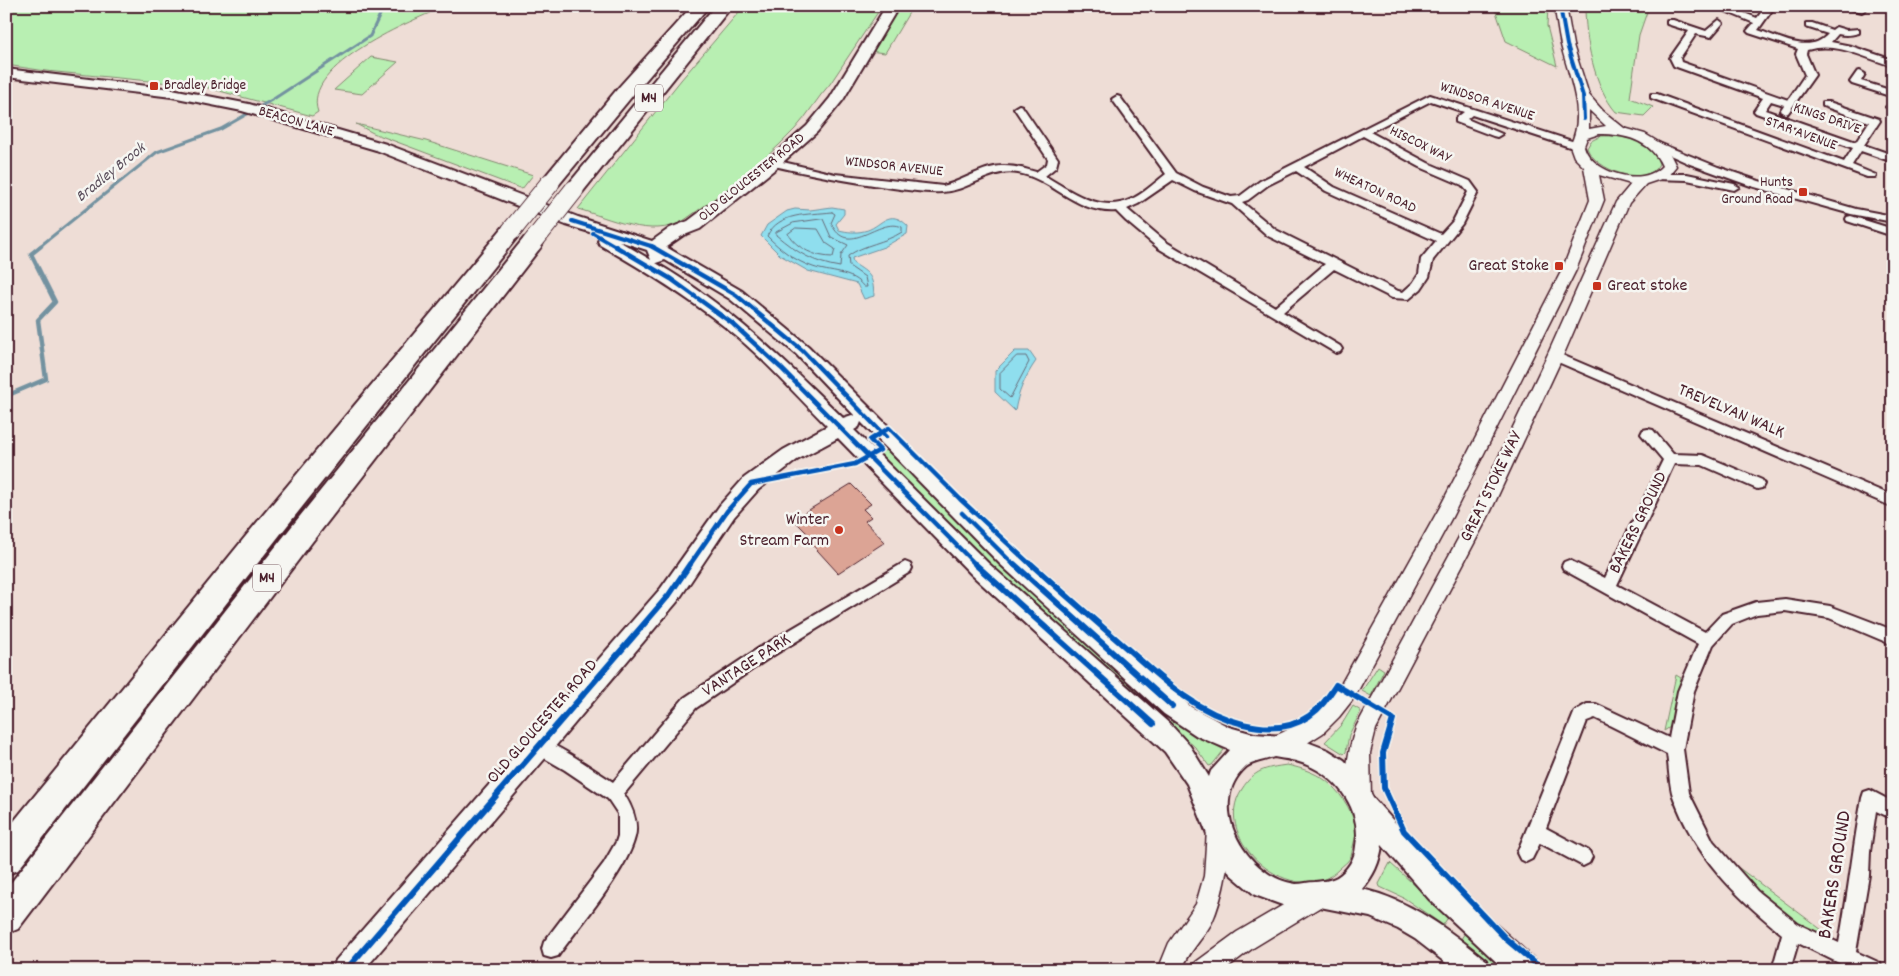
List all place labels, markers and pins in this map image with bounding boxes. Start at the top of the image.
place label: Bradley Bridge [164,75,246,97]
marker: Bradley Bridge [148,80,160,92]
place label: Hunts Ground Road [1721,172,1793,211]
marker: Hunts Ground Road [1797,186,1809,198]
place label: Great Stoke [1468,254,1549,279]
marker: Great Stoke [1553,260,1565,272]
place label: Great stoke [1607,274,1688,299]
marker: Great stoke [1591,280,1603,292]
place label: Winter Stream Farm [739,508,829,554]
marker: Winter Stream Farm [833,524,845,536]

